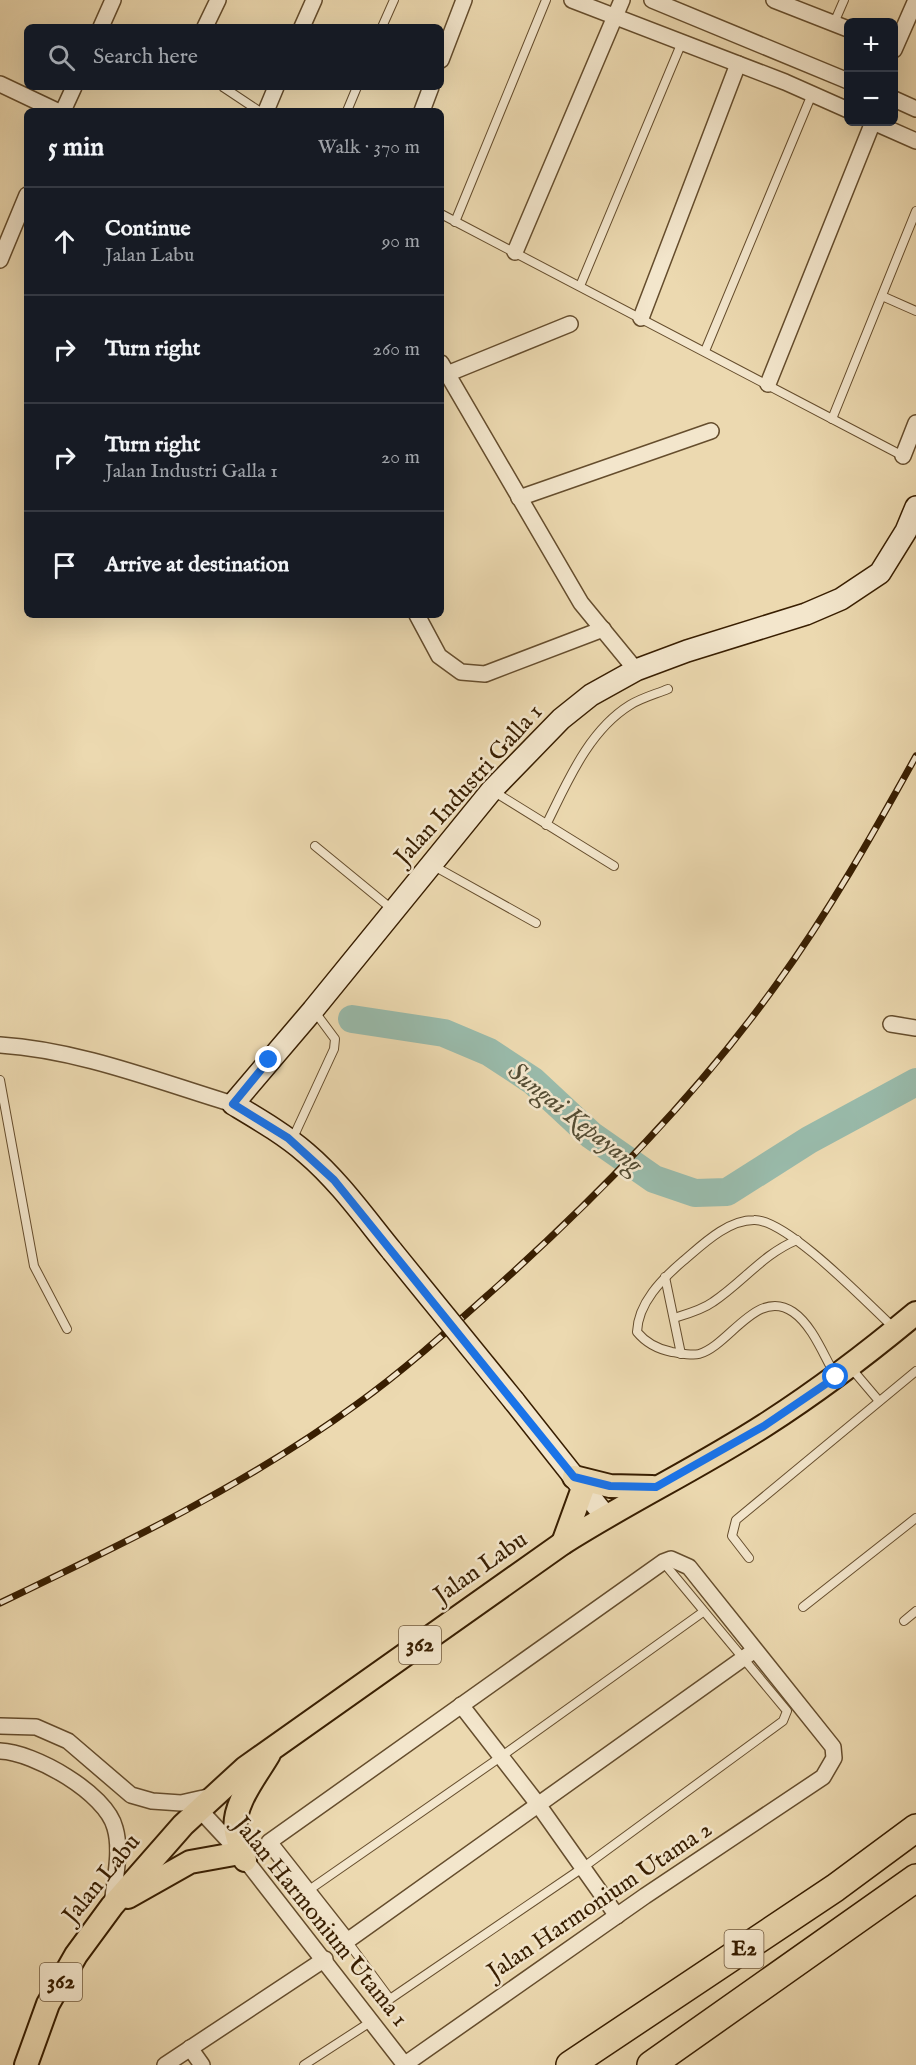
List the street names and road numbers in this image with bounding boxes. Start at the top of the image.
street label: Jalan Industri Galla 1 [386,698,550,875]
street label: Jalan Labu [426,1525,534,1613]
road number: 362 [399,1626,441,1664]
street label: Jalan Harmonium Utama 1 [224,1808,415,2034]
street label: Jalan Harmonium Utama 2 [479,1814,718,1990]
street label: Jalan Labu [54,1828,148,1933]
road number: E2 [724,1930,764,1968]
road number: 362 [40,1963,82,2001]

